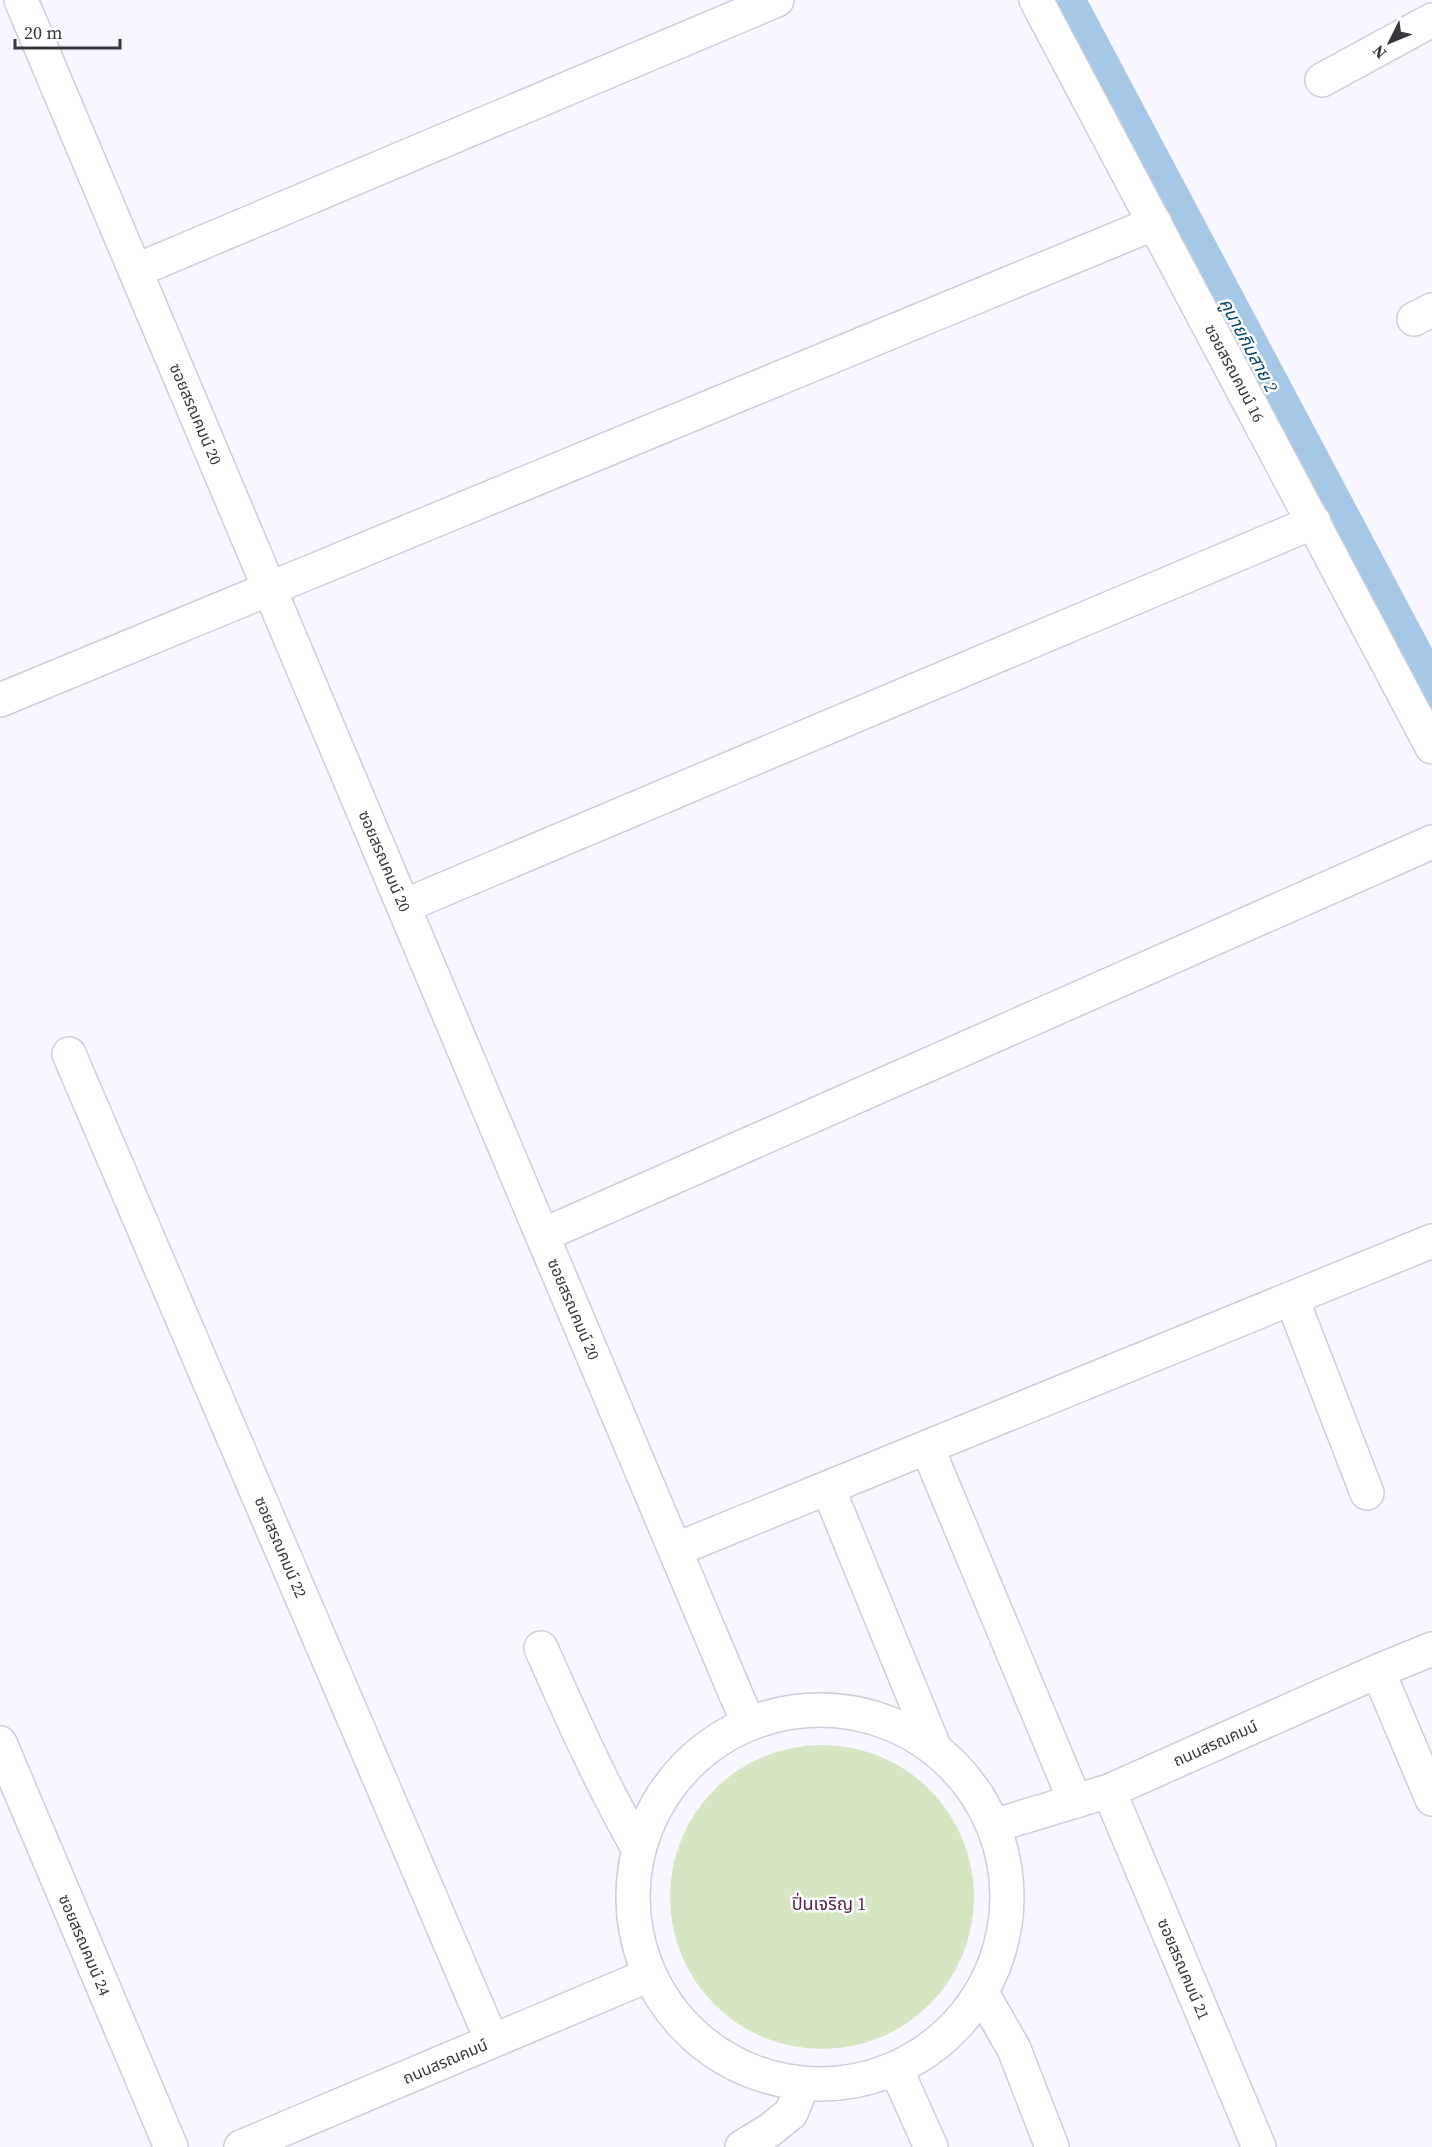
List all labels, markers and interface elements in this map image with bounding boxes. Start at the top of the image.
scale bar [15,12,120,50]
north arrow [1360,12,1420,72]
text: 20 m [24,20,62,45]
text: N [1367,40,1391,64]
water label: คูนายกิมสาย 2 [1214,293,1284,397]
street label: ซอยสรณคมน์ 16 [1200,320,1270,426]
street label: ซอยสรณคมน์ 20 [165,360,227,468]
street label: ซอยสรณคมน์ 20 [354,807,416,915]
street label: ซอยสรณคมน์ 20 [543,1255,605,1363]
street label: ซอยสรณคมน์ 22 [250,1493,312,1601]
street label: ถนนสรณคมน์ [1169,1715,1261,1771]
street label: ซอยสรณคมน์ 24 [54,1891,116,1999]
district label: ปิ่นเจริญ 1 [792,1891,866,1916]
street label: ซอยสรณคมน์ 21 [1153,1915,1215,2023]
street label: ถนนสรณคมน์ [399,2033,491,2089]

